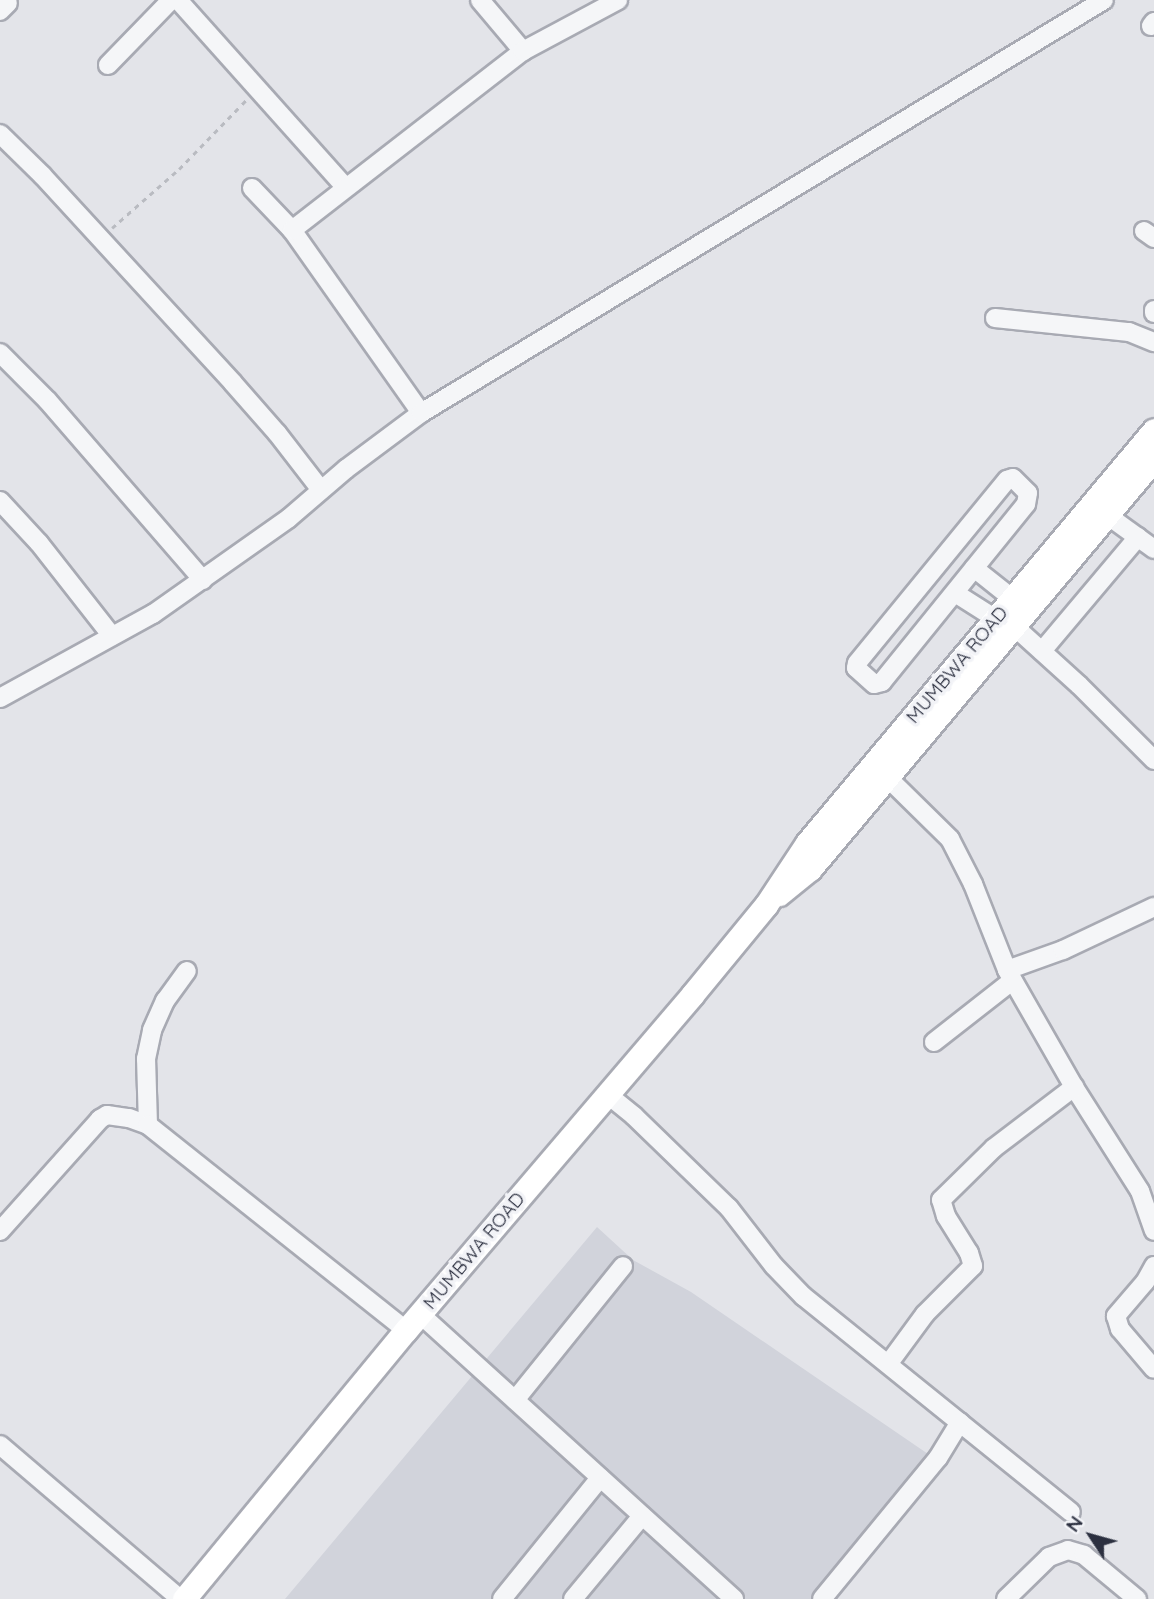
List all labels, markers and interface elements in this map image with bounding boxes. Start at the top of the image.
street label: MUMBWA ROAD [901,602,1013,728]
street label: MUMBWA ROAD [418,1188,530,1314]
north arrow [1056,1501,1126,1571]
text: N [1060,1511,1088,1536]

